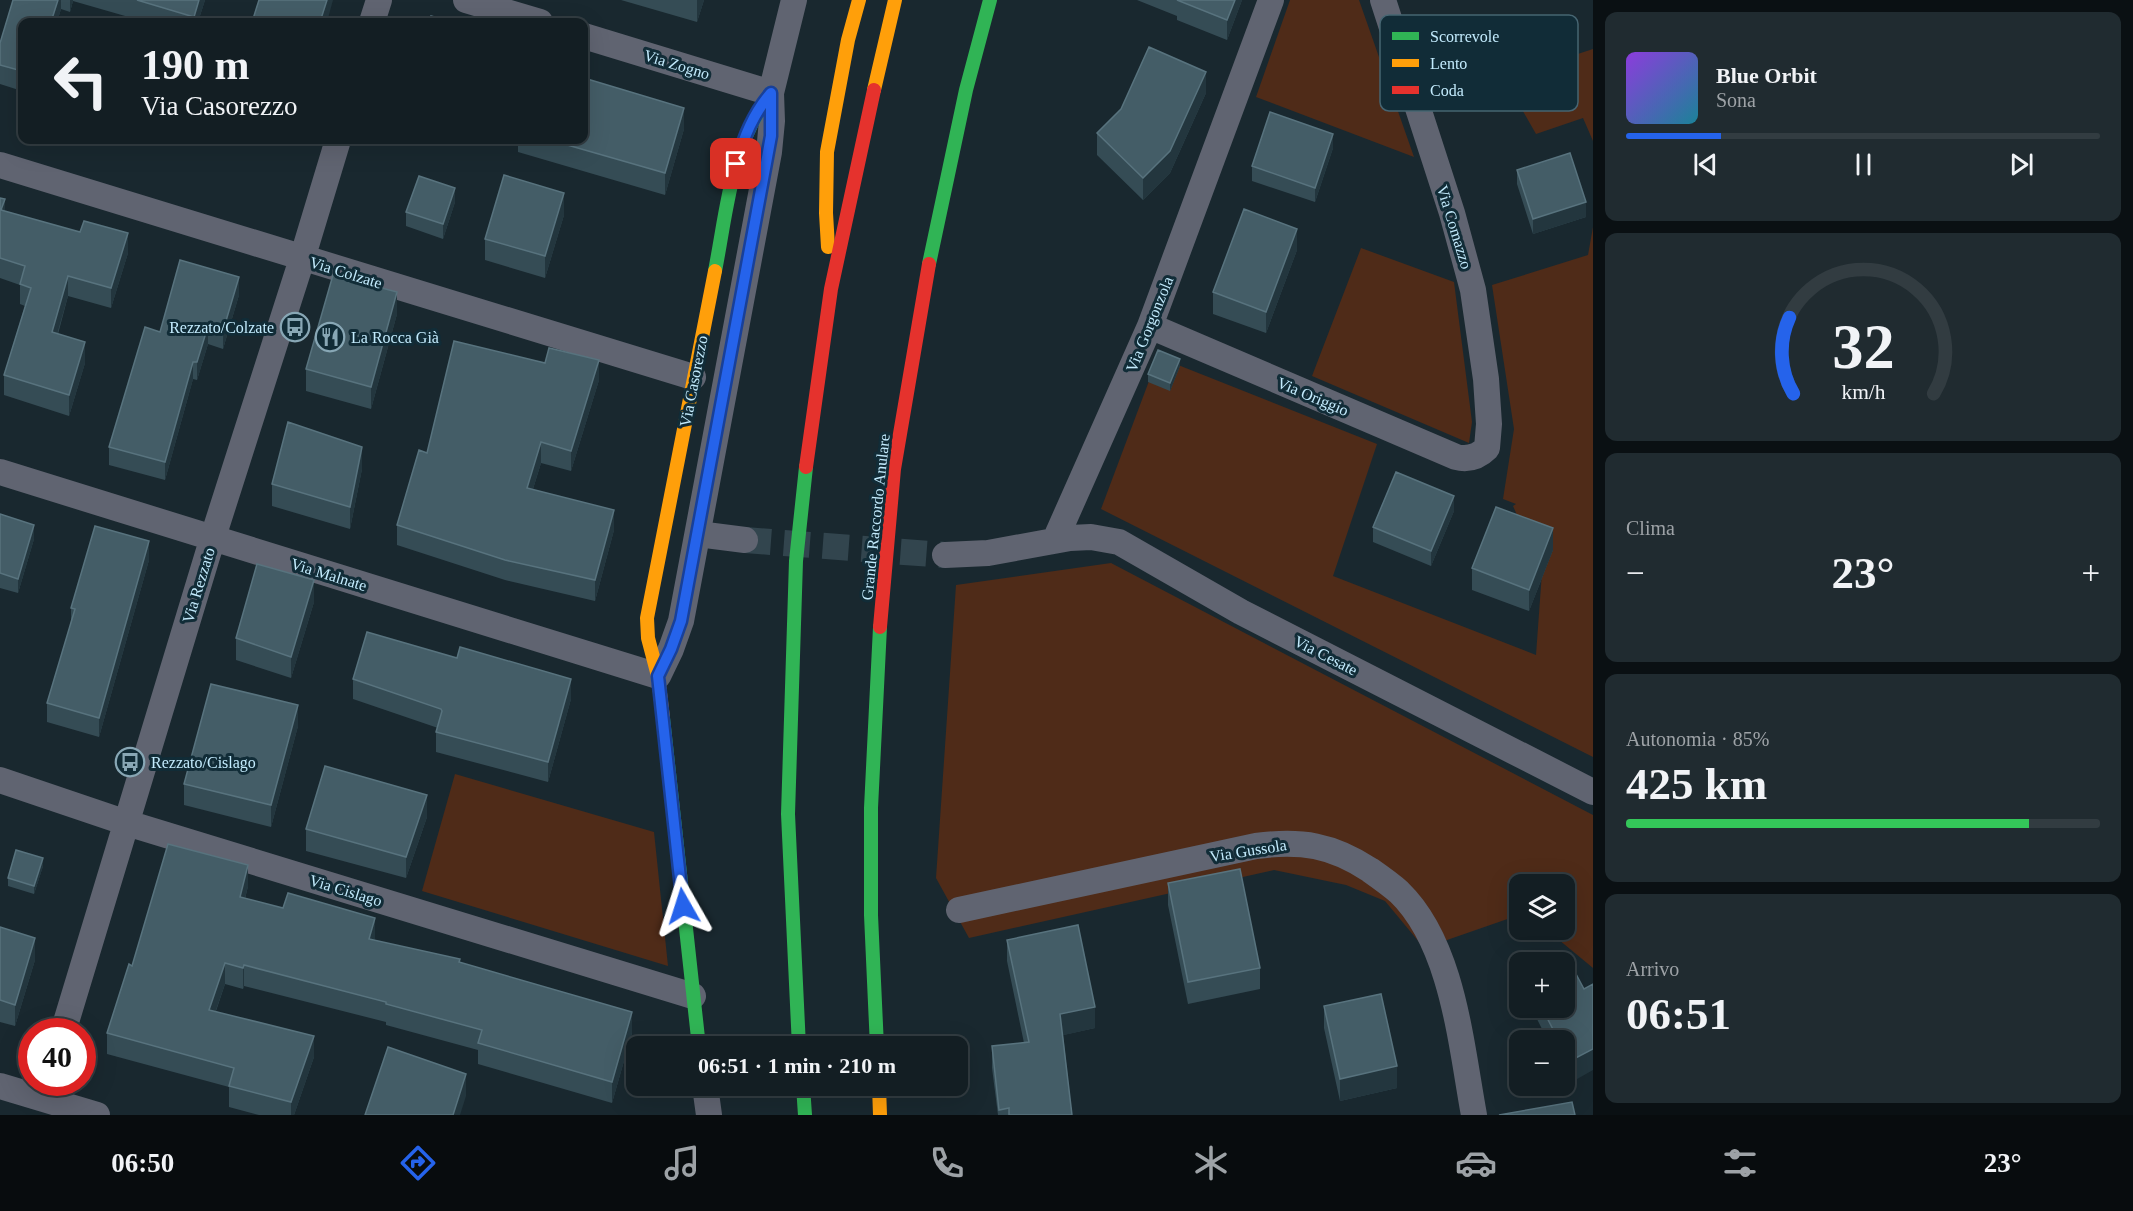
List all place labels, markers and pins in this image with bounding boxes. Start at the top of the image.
pin [710,138,761,189]
bus stop icon: Rezzato/Colzate [279,311,311,343]
place label: Rezzato/Colzate [169,319,274,336]
restaurant icon: La Rocca Già [314,321,346,353]
place label: La Rocca Già [351,329,439,346]
bus stop icon: Rezzato/Cislago [114,746,146,778]
place label: Rezzato/Cislago [151,754,256,772]

